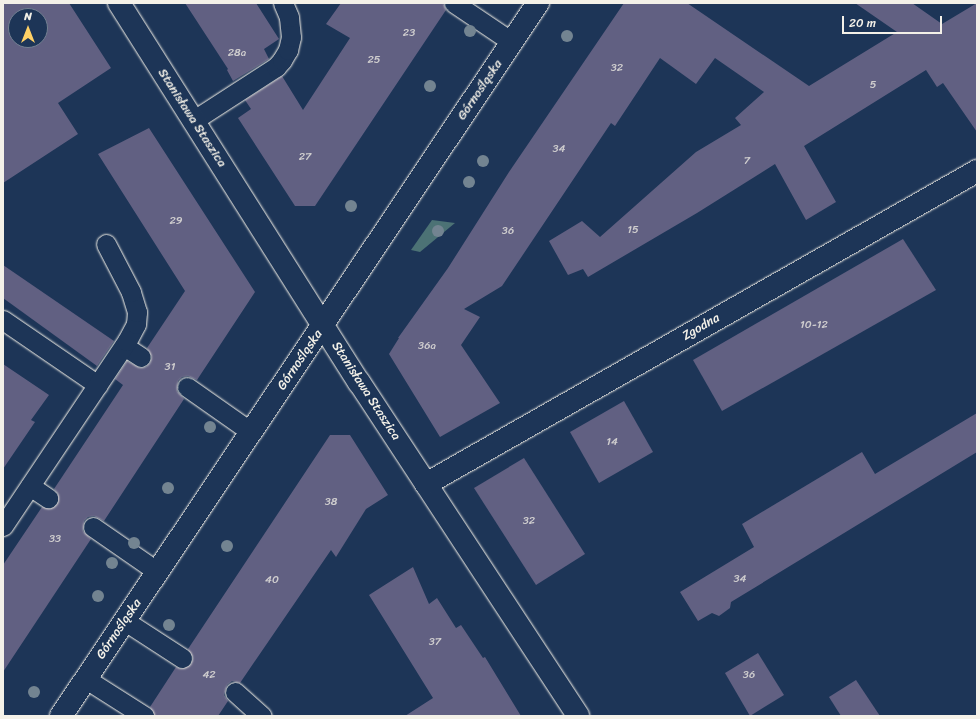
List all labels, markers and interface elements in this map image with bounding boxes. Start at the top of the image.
text: N [24,7,32,26]
north arrow [8,8,48,48]
scale bar [844,8,944,34]
text: 20 m [849,12,876,34]
house number: 23 [403,26,415,40]
house number: 28a [228,46,246,60]
house number: 25 [367,53,381,67]
street label: Górnośląska [454,57,506,123]
house number: 32 [611,61,623,75]
street label: Stanisława Staszica [154,65,230,171]
house number: 5 [870,78,876,92]
house number: 34 [553,142,565,156]
house number: 27 [299,150,311,164]
house number: 7 [744,154,750,168]
house number: 29 [169,214,183,228]
house number: 15 [627,223,639,237]
house number: 36 [502,224,514,238]
street label: Zgodna [679,310,723,344]
house number: 10-12 [800,318,828,332]
street label: Górnośląska [274,327,326,393]
street label: Stanisława Staszica [328,338,404,444]
house number: 36a [418,339,436,353]
house number: 31 [165,360,175,374]
house number: 14 [606,435,618,449]
house number: 38 [325,495,337,509]
house number: 32 [523,514,535,528]
house number: 33 [49,532,61,546]
house number: 34 [734,572,746,586]
house number: 40 [265,573,279,587]
street label: Górnośląska [93,596,145,662]
house number: 37 [429,635,441,649]
house number: 42 [202,668,216,682]
house number: 36 [743,668,755,682]

